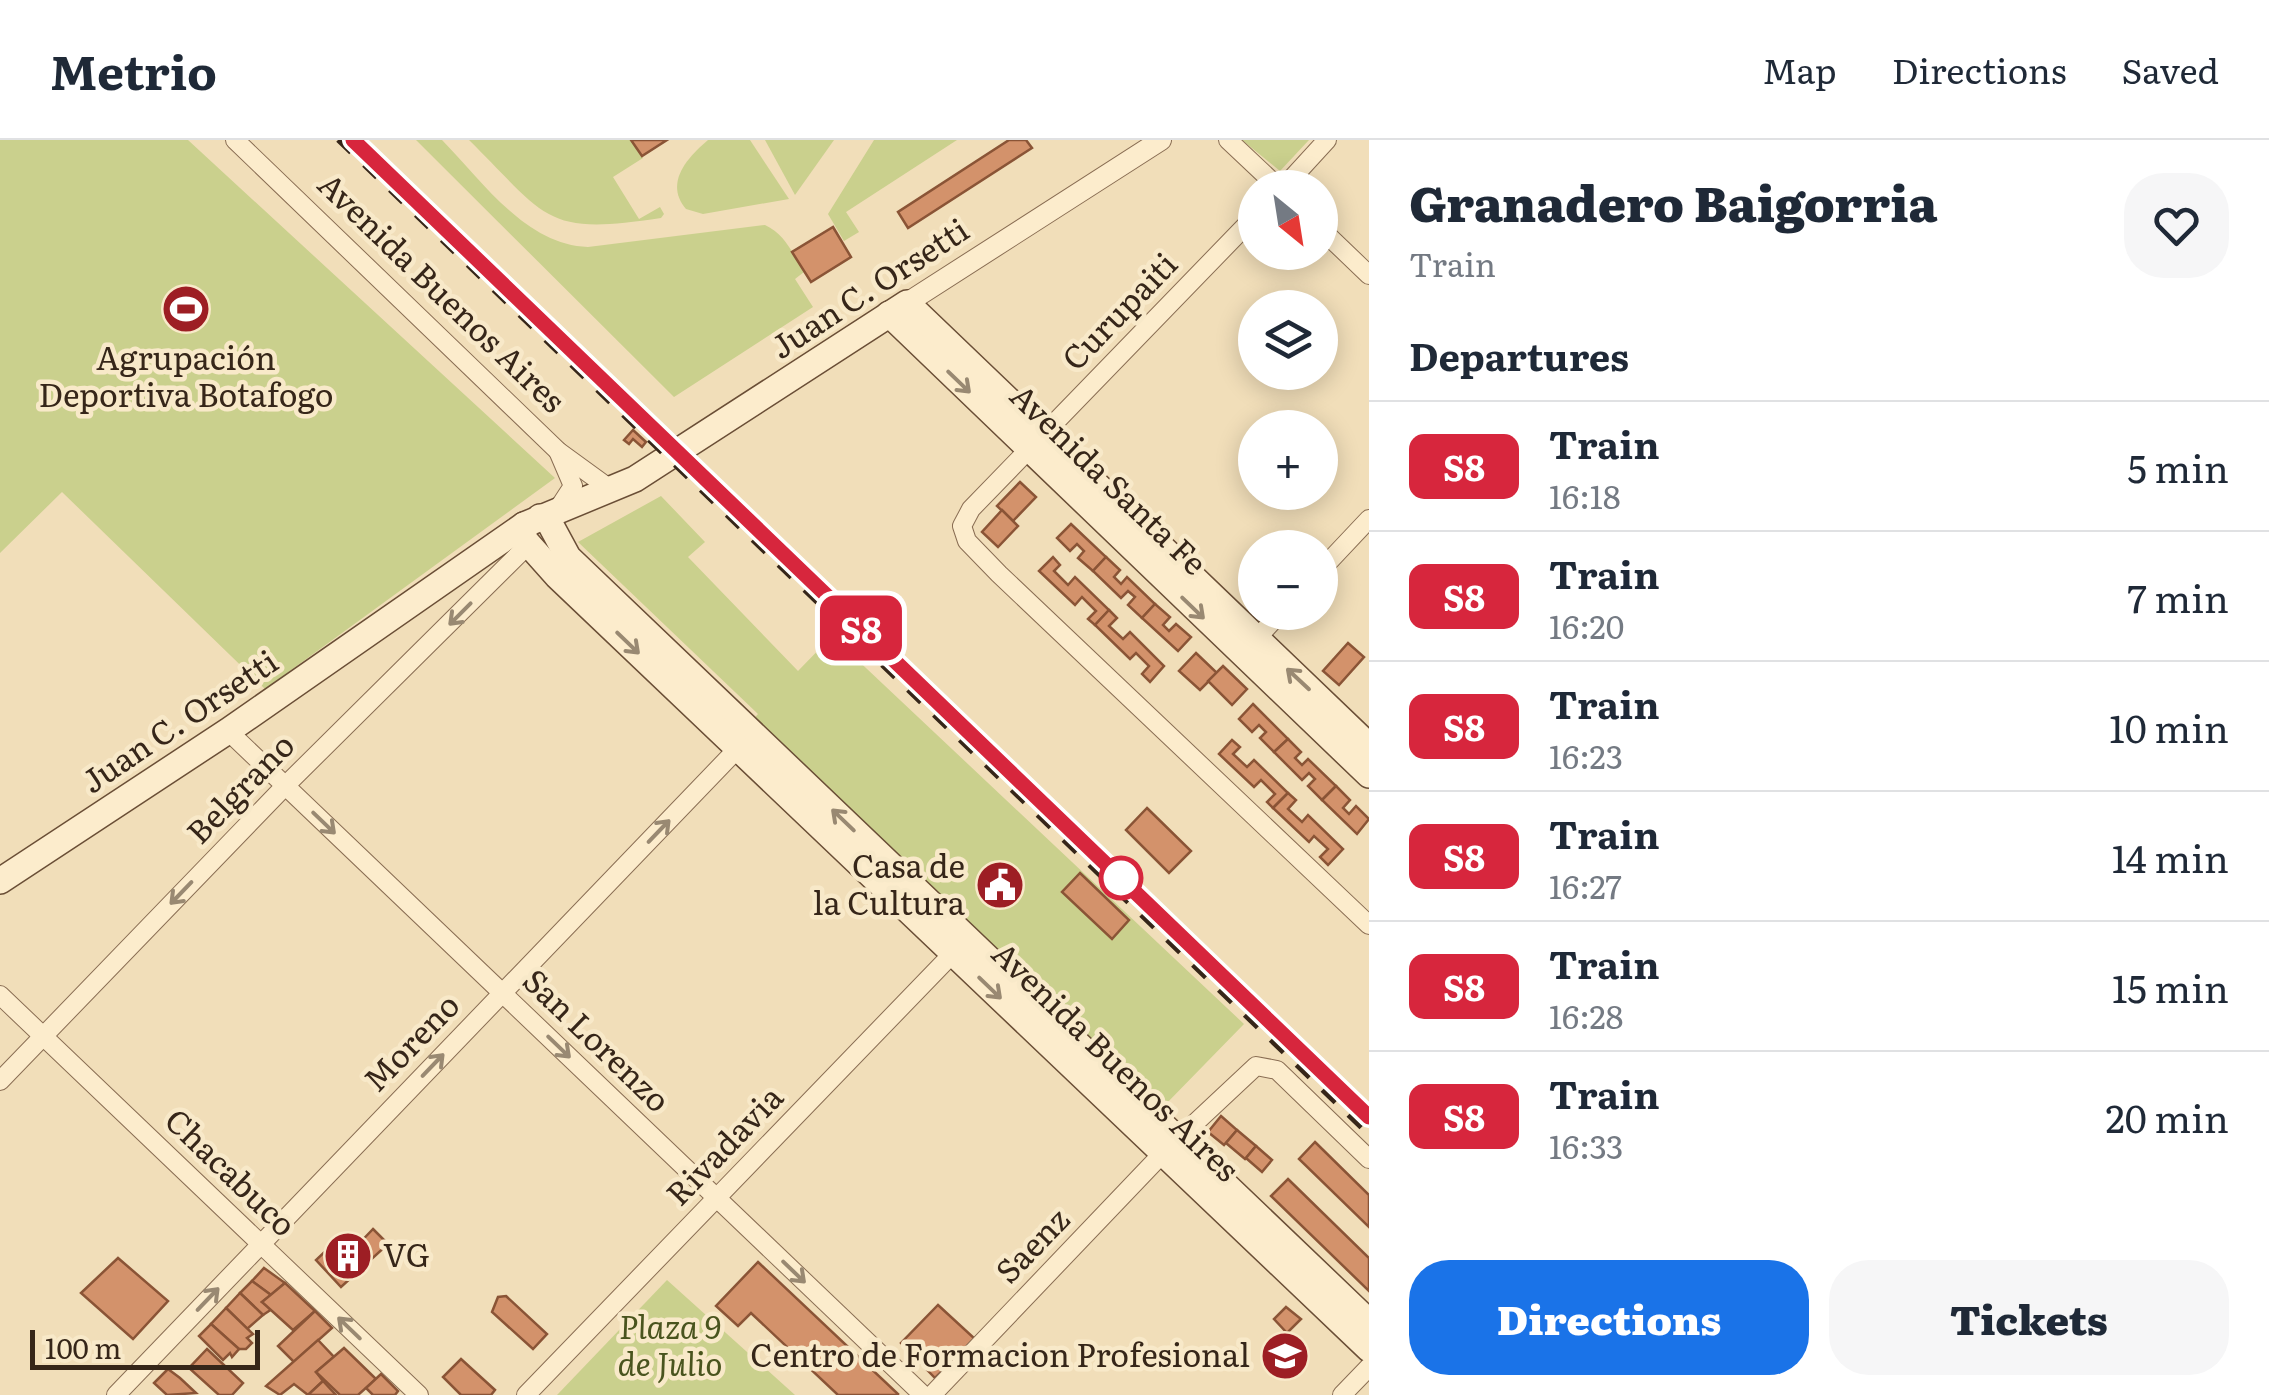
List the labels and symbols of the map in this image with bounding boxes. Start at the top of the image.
street label: Avenida Buenos Aires [309,160,578,422]
north arrow [1238,170,1338,270]
street label: Juan C. Orsetti [760,204,977,369]
street label: Curupaiti [1049,240,1186,380]
sports icon: Agrupación Deportiva Botafogo [160,283,212,335]
place label: Agrupación Deportiva Botafogo [39,332,333,417]
one-way arrow [947,370,971,394]
street label: Avenida Santa Fe [1001,371,1219,585]
one-way arrow [1181,595,1205,619]
line badge: S8 [816,596,906,660]
one-way arrow [449,601,473,625]
one-way arrow [615,631,639,655]
street label: Juan C. Orsetti [71,636,286,803]
one-way arrow [1286,668,1311,691]
street label: Belgrano [174,721,304,853]
one-way arrow [831,809,856,832]
one-way arrow [311,811,336,834]
one-way arrow [646,819,670,844]
place label: Casa de la Cultura [813,840,966,925]
unlabelled marker [1100,857,1142,899]
public building icon: Casa de la Cultura [974,859,1026,911]
one-way arrow [169,881,193,905]
street label: Avenida Buenos Aires [983,929,1252,1191]
street label: San Lorenzo [514,956,683,1122]
one-way arrow [977,976,1001,1000]
street label: Moreno [351,981,469,1101]
one-way arrow [546,1035,571,1058]
one-way arrow [421,1053,444,1078]
street label: Rivadavia [653,1072,793,1215]
street label: Chacabuco [155,1096,309,1246]
street label: Saenz [983,1195,1079,1293]
place label: VG [383,1229,430,1277]
building icon: VG [322,1230,374,1282]
one-way arrow [781,1260,806,1283]
one-way arrow [196,1288,220,1312]
park label: Plaza 9 de Julio [618,1301,722,1386]
one-way arrow [337,1316,361,1340]
scale bar [30,1325,260,1370]
place label: Centro de Formacion Profesional [750,1329,1250,1377]
school or university icon: Centro de Formacion Profesional [1259,1330,1311,1382]

